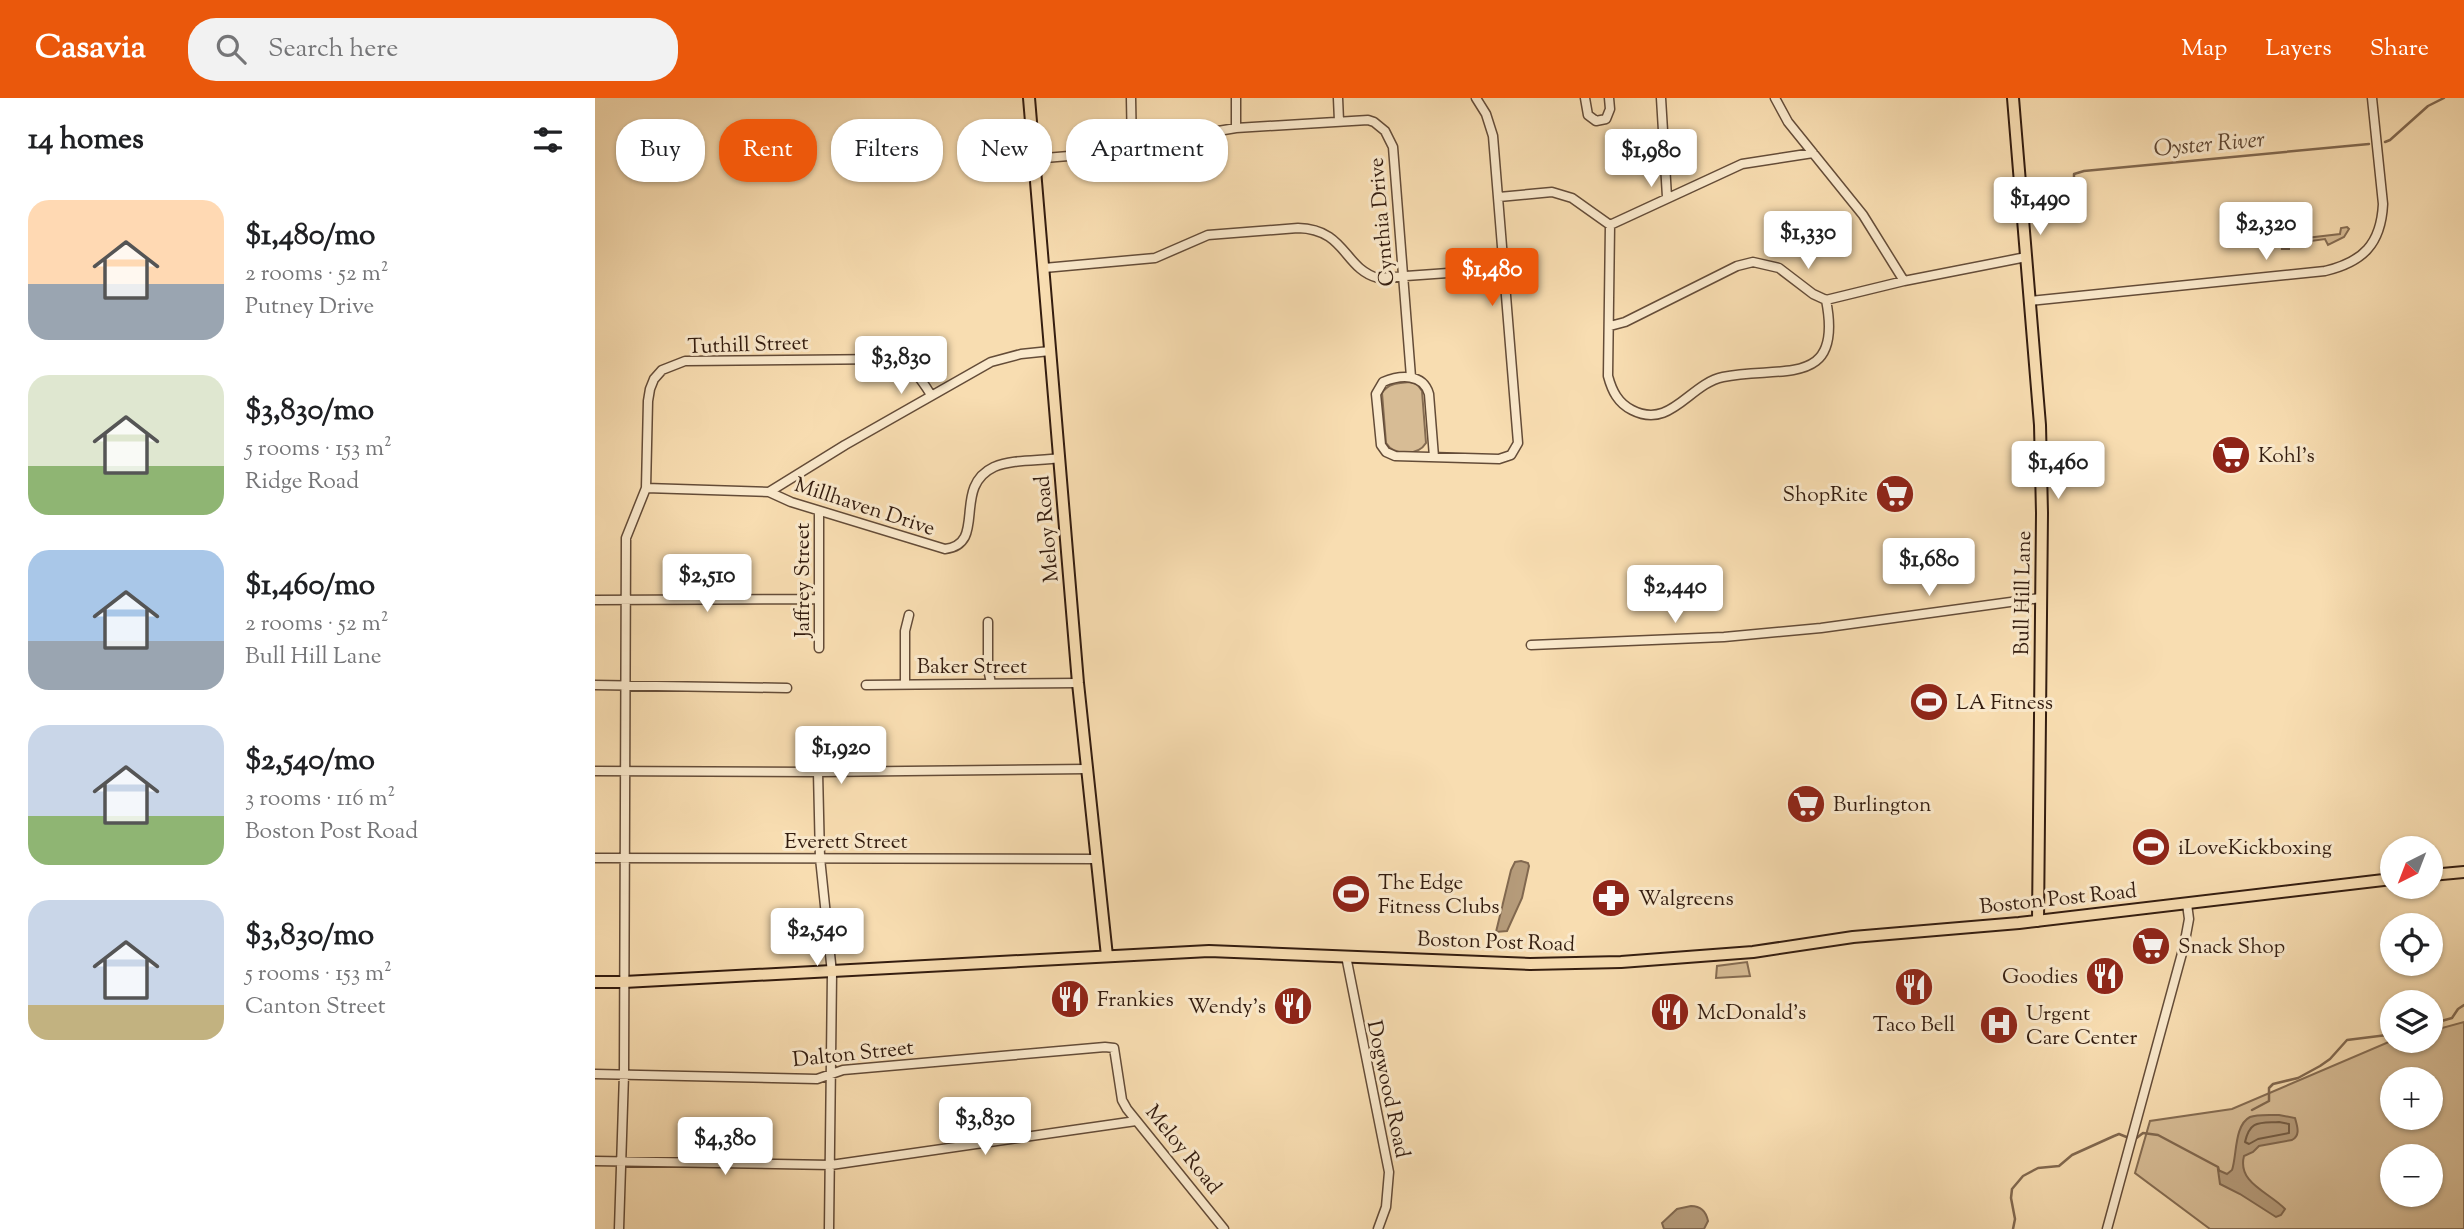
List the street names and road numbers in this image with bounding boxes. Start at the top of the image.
street label: Cynthia Drive [1362,156,1404,288]
street label: Tuthill Street [687,329,809,363]
street label: Millhaven Drive [790,471,939,545]
street label: Meloy Road [1028,474,1068,584]
street label: Jaffrey Street [789,522,819,639]
street label: Bull Hill Lane [2008,530,2040,656]
street label: Baker Street [917,653,1027,683]
street label: Everett Street [784,828,908,858]
street label: Boston Post Road [1978,877,2139,923]
street label: Boston Post Road [1416,925,1576,961]
street label: Dogwood Road [1358,1018,1416,1161]
street label: Dalton Street [791,1034,915,1076]
street label: Meloy Road [1137,1099,1228,1202]

